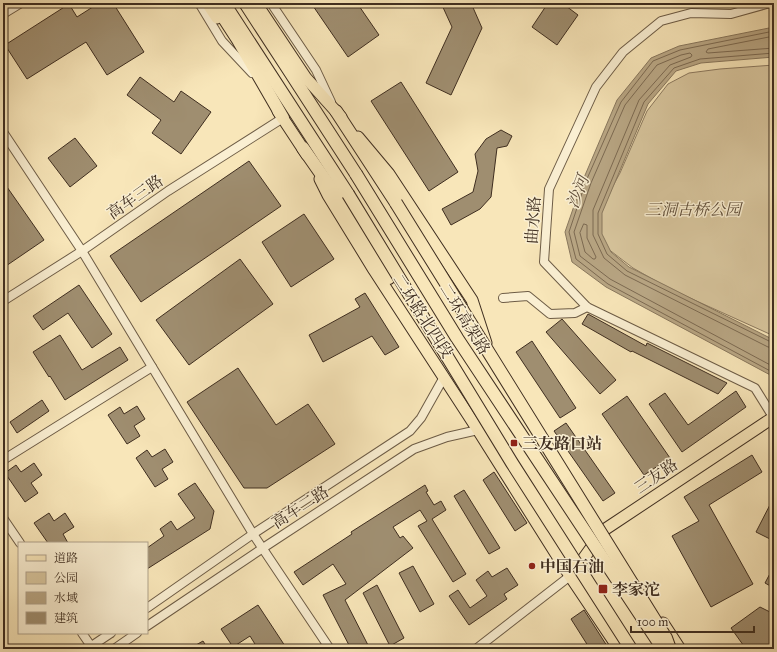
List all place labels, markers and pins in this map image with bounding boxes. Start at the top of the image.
place label: 三友路口站 [522,434,602,453]
marker: 三友路口站 [509,438,519,448]
place label: 中国石油 [540,557,604,576]
marker: 中国石油 [527,561,537,571]
place label: 李家沱 [612,580,660,599]
marker: 李家沱 [597,583,609,595]

